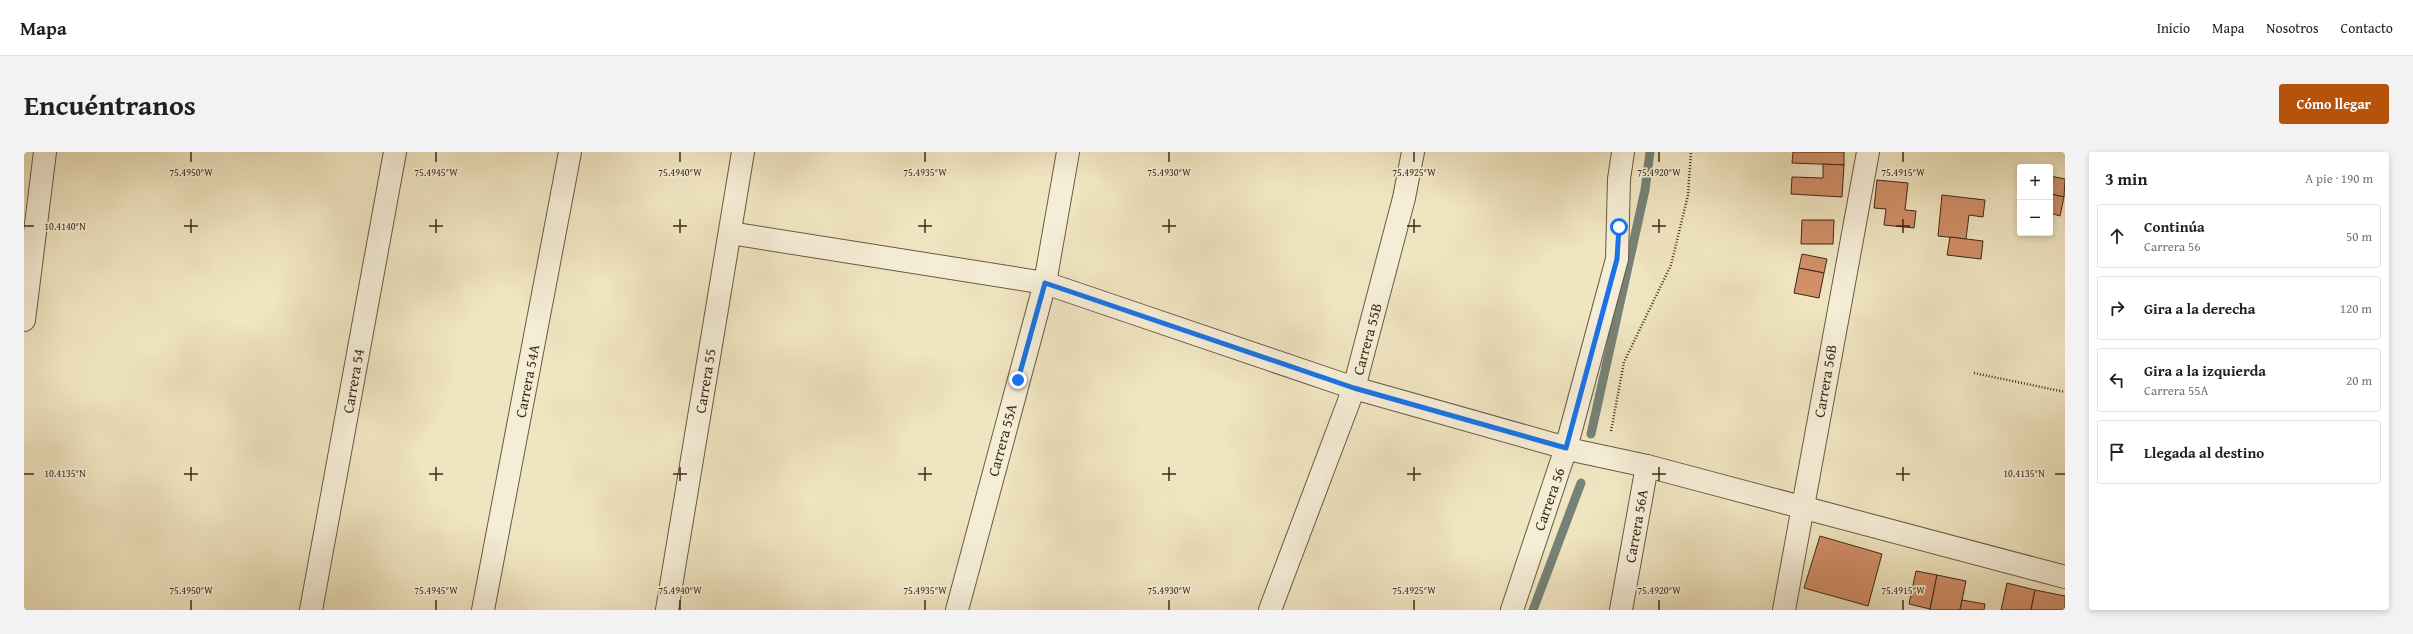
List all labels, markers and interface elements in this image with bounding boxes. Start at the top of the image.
text: Mapa [20,14,67,42]
text: Inicio [2157,18,2190,38]
text: Mapa [2212,18,2244,38]
text: Nosotros [2266,18,2319,38]
text: Contacto [2341,18,2393,38]
text: Encuéntranos [24,84,196,125]
button: Cómo llegar [2279,84,2389,124]
map controls [2017,164,2053,236]
button: + [2017,164,2053,200]
text: 75.4950°W [169,165,213,180]
text: 75.4945°W [414,165,458,180]
text: 75.4940°W [658,165,702,180]
text: 75.4935°W [903,165,947,180]
text: 75.4930°W [1147,165,1191,180]
text: 75.4925°W [1392,165,1436,180]
text: 75.4920°W [1637,165,1681,180]
text: 75.4915°W [1881,165,1925,180]
text: 3 min [2105,166,2147,191]
text: A pie · 190 m [2305,169,2373,188]
button: − [2017,200,2053,236]
text: Continúa [2144,216,2205,237]
route start [1610,218,1628,236]
text: 10.4140°N [44,219,86,234]
icon: ahead [2106,225,2128,247]
text: 50 m [2346,227,2372,246]
text: Carrera 56 [2144,237,2201,256]
icon: right [2106,297,2128,319]
text: Gira a la derecha [2144,298,2255,319]
text: 120 m [2340,299,2372,318]
street label: Carrera 55B [1347,301,1387,377]
street label: Carrera 54A [510,342,544,420]
street label: Carrera 56B [1808,343,1842,419]
street label: Carrera 54 [337,347,369,415]
street label: Carrera 55 [690,347,720,415]
text: Gira a la izquierda [2144,360,2266,381]
icon: left [2106,369,2128,391]
route end [1009,371,1027,389]
text: 20 m [2346,371,2372,390]
text: Carrera 55A [2144,381,2208,400]
street label: Carrera 55A [982,401,1022,479]
icon: arrive [2106,441,2128,463]
text: Llegada al destino [2144,442,2264,463]
street label: Carrera 56 [1528,465,1570,533]
text: 10.4135°N [44,466,86,481]
text: 10.4135°N [2003,466,2045,481]
street label: Carrera 56A [1619,488,1653,564]
text: 75.4950°W [169,583,213,598]
text: 75.4945°W [414,583,458,598]
text: 75.4940°W [658,583,702,598]
text: 75.4935°W [903,583,947,598]
text: 75.4930°W [1147,583,1191,598]
text: 75.4925°W [1392,583,1436,598]
text: 75.4920°W [1637,583,1681,598]
text: 75.4915°W [1881,583,1925,598]

